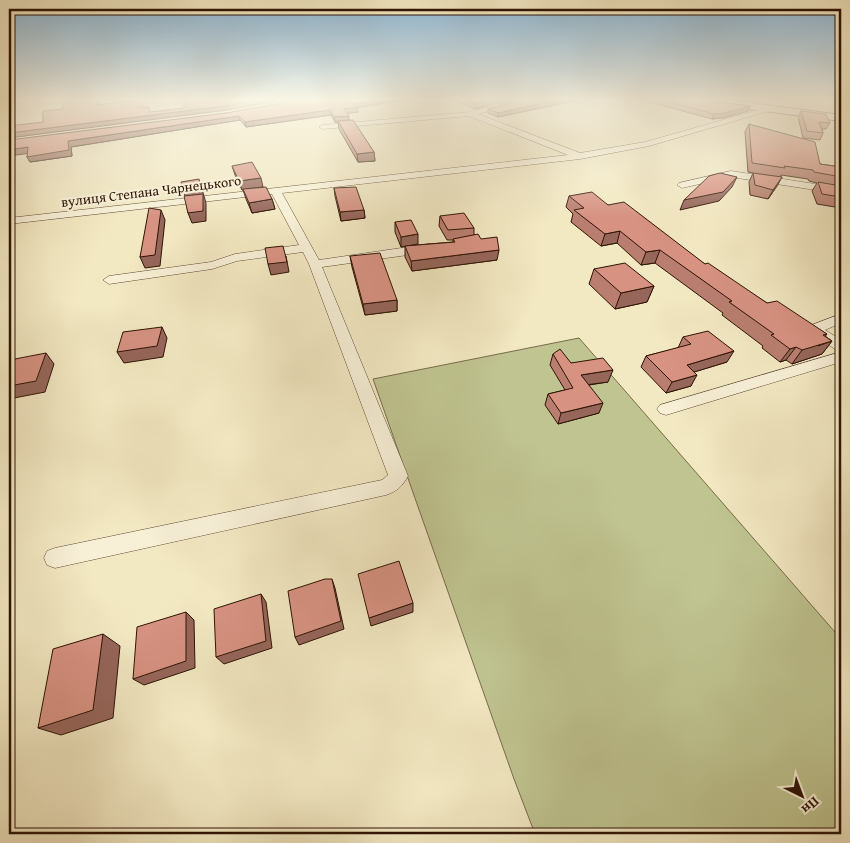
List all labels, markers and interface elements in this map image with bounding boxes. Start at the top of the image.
street label: вулиця Степана Чарнецького [60,170,242,212]
north arrow [778,770,828,820]
text: Пн [797,792,824,819]

